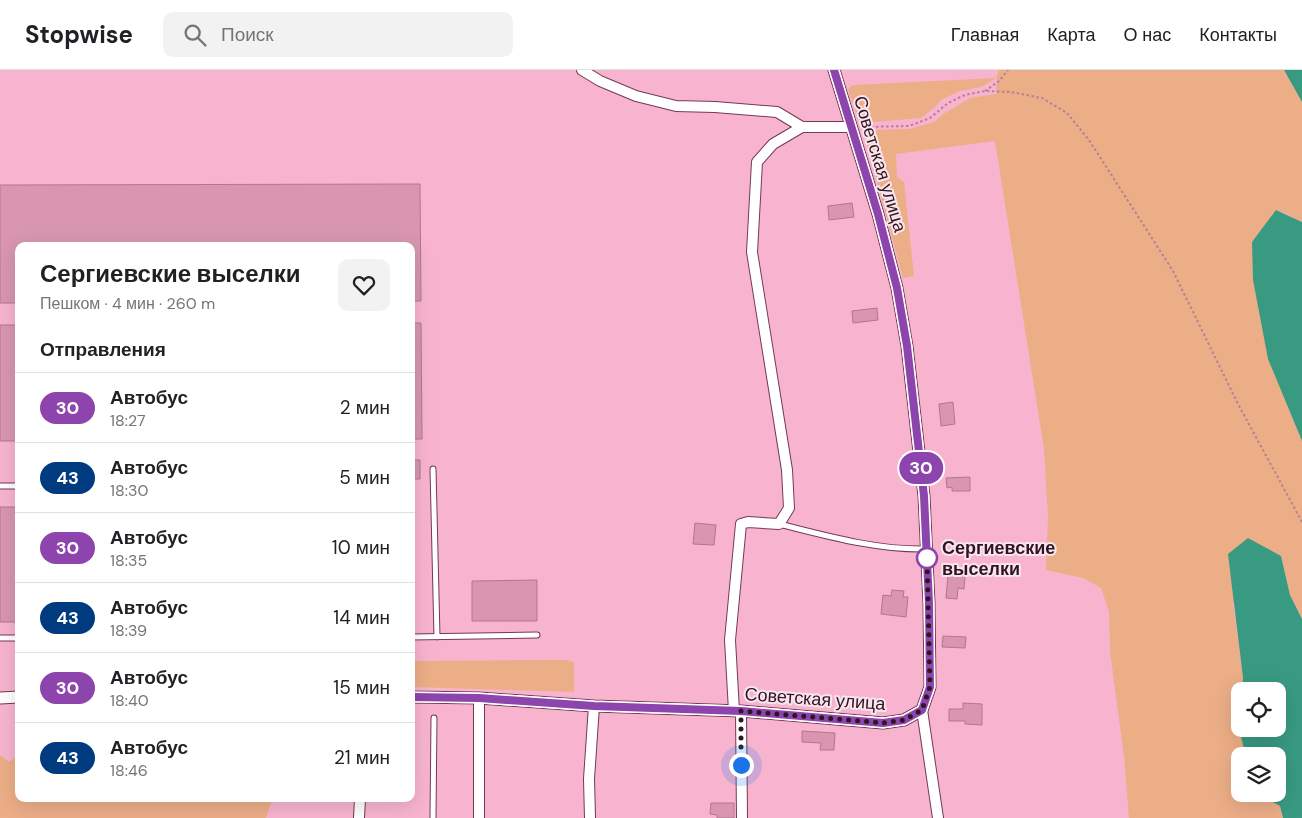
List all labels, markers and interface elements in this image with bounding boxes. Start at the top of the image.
search box [163,12,513,57]
text: Stopwise [25,19,133,50]
icon: search [181,21,209,49]
text: Поиск [221,22,274,47]
text: Главная [951,23,1019,47]
text: Карта [1047,23,1096,47]
text: О нас [1124,23,1171,47]
text: Контакты [1199,23,1277,47]
street label: Советская улица [848,93,912,236]
text: Сергиевские выселки [40,258,301,289]
button: heart [338,259,390,311]
text: Пешком · 4 мин · 260 m [40,293,215,314]
text: Отправления [40,337,166,362]
text: Автобус [110,385,188,410]
text: 2 мин [340,395,390,420]
text: 30 [56,396,79,420]
text: 18:27 [110,410,145,431]
line badge: 30 [898,452,944,484]
text: Автобус [110,455,188,480]
text: 30 [909,456,933,480]
text: 5 мин [339,465,390,490]
text: 43 [56,466,79,490]
text: 18:30 [110,480,148,501]
text: Автобус [110,525,188,550]
text: 10 мин [332,535,390,560]
text: 30 [56,536,79,560]
place label: Сергиевские выселки [942,536,1055,581]
marker: Сергиевские выселки [916,547,938,569]
text: 18:35 [110,550,147,571]
text: Автобус [110,595,188,620]
text: 14 мин [333,605,390,630]
text: 43 [56,606,79,630]
text: 18:39 [110,620,147,641]
text: Автобус [110,665,188,690]
text: 15 мин [333,675,390,700]
text: 30 [56,676,79,700]
street label: Советская улица [744,682,887,716]
map controls [1231,682,1286,802]
button: locate [1231,682,1286,737]
text: 18:40 [110,690,149,711]
text: Автобус [110,735,188,760]
text: 21 мин [334,745,390,770]
text: 43 [56,746,79,770]
button: layers [1231,747,1286,802]
your location [729,753,754,778]
text: 18:46 [110,760,148,781]

